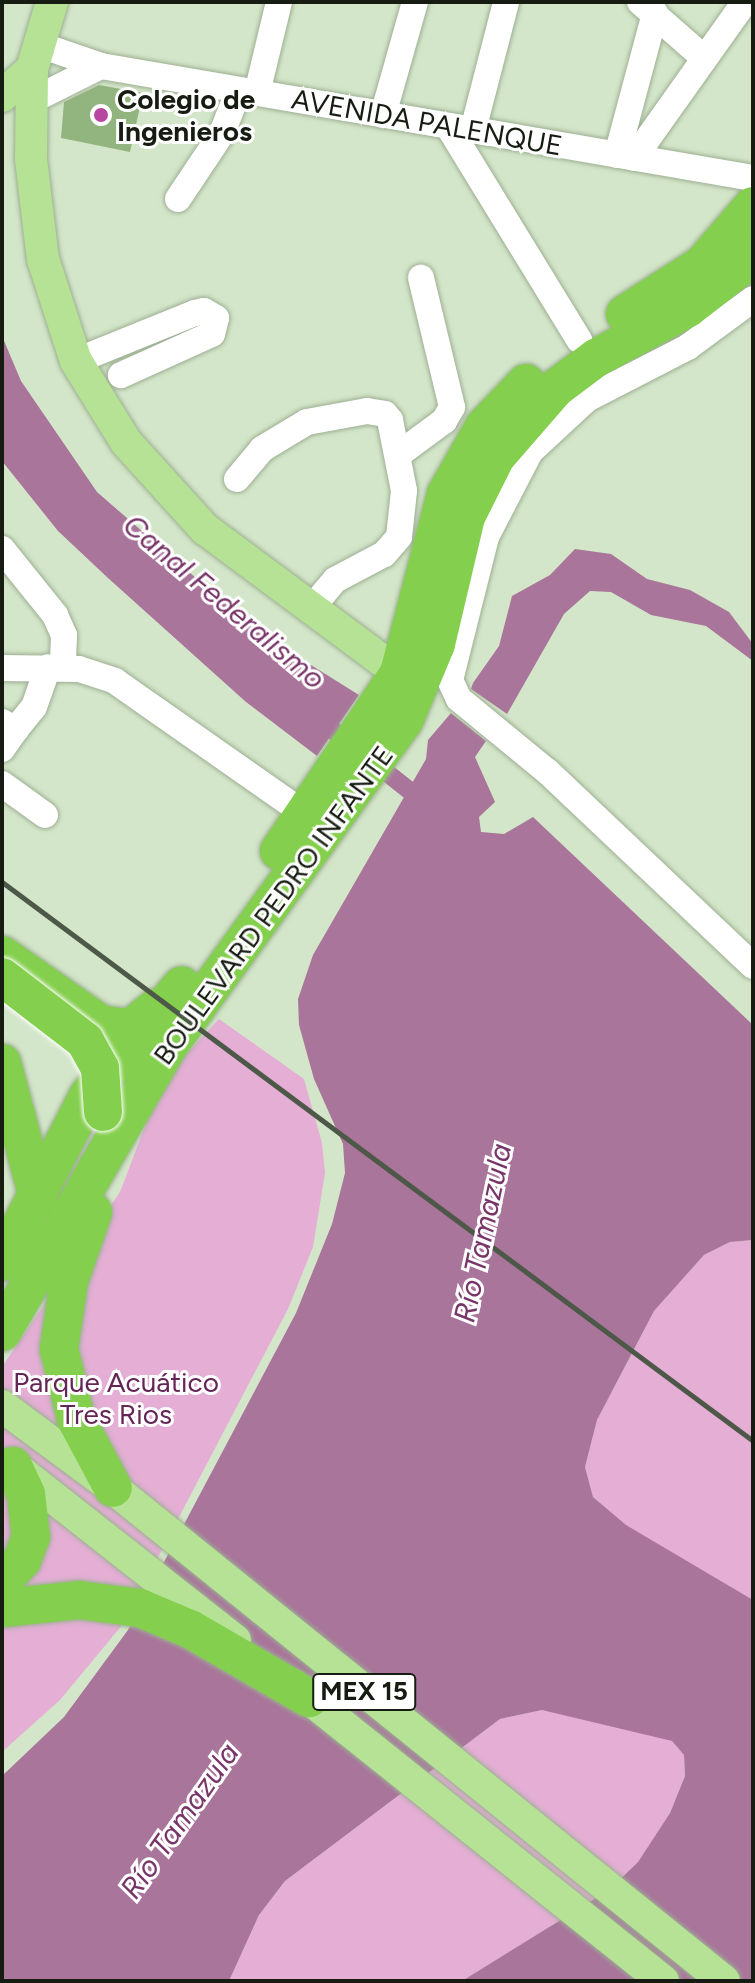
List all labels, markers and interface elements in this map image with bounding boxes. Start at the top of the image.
place label: Colegio de Ingenieros [117,82,255,148]
street label: AVENIDA PALENQUE [289,82,565,162]
marker: Colegio de Ingenieros [92,106,110,124]
water label: Canal Federalismo [116,507,332,697]
street label: BOULEVARD PEDRO INFANTE [146,739,400,1071]
water label: Río Tamazula [446,1140,520,1326]
park label: Parque Acuático Tres Rios [13,1365,219,1431]
road number: MEX 15 [312,1670,416,1714]
water label: Río Tamazula [113,1736,247,1906]

